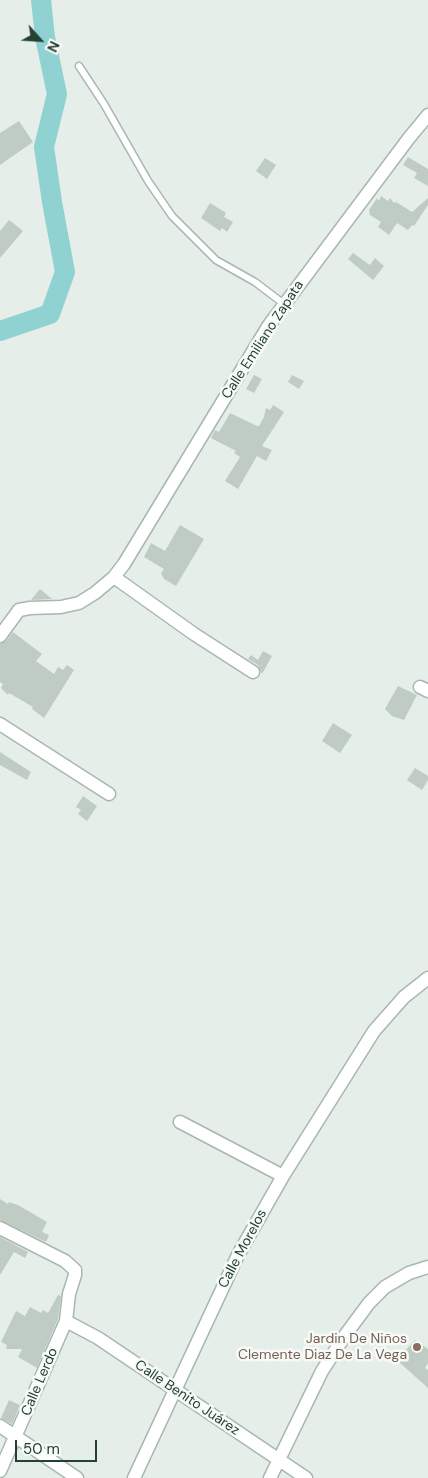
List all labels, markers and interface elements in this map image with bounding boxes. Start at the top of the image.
north arrow [15,15,65,65]
text: N [43,38,64,55]
street label: Calle Emiliano Zapata [218,278,308,402]
street label: Calle Morelos [215,1207,271,1291]
place label: Jardin De Niños Clemente Diaz De La Vega [238,1331,407,1364]
marker: Jardin De Niños Clemente Diaz De La Vega [411,1341,423,1353]
street label: Calle Lerdo [18,1345,62,1419]
street label: Calle Benito Juárez [131,1357,243,1439]
scale bar [18,1430,100,1462]
text: 50 m [23,1439,60,1459]

